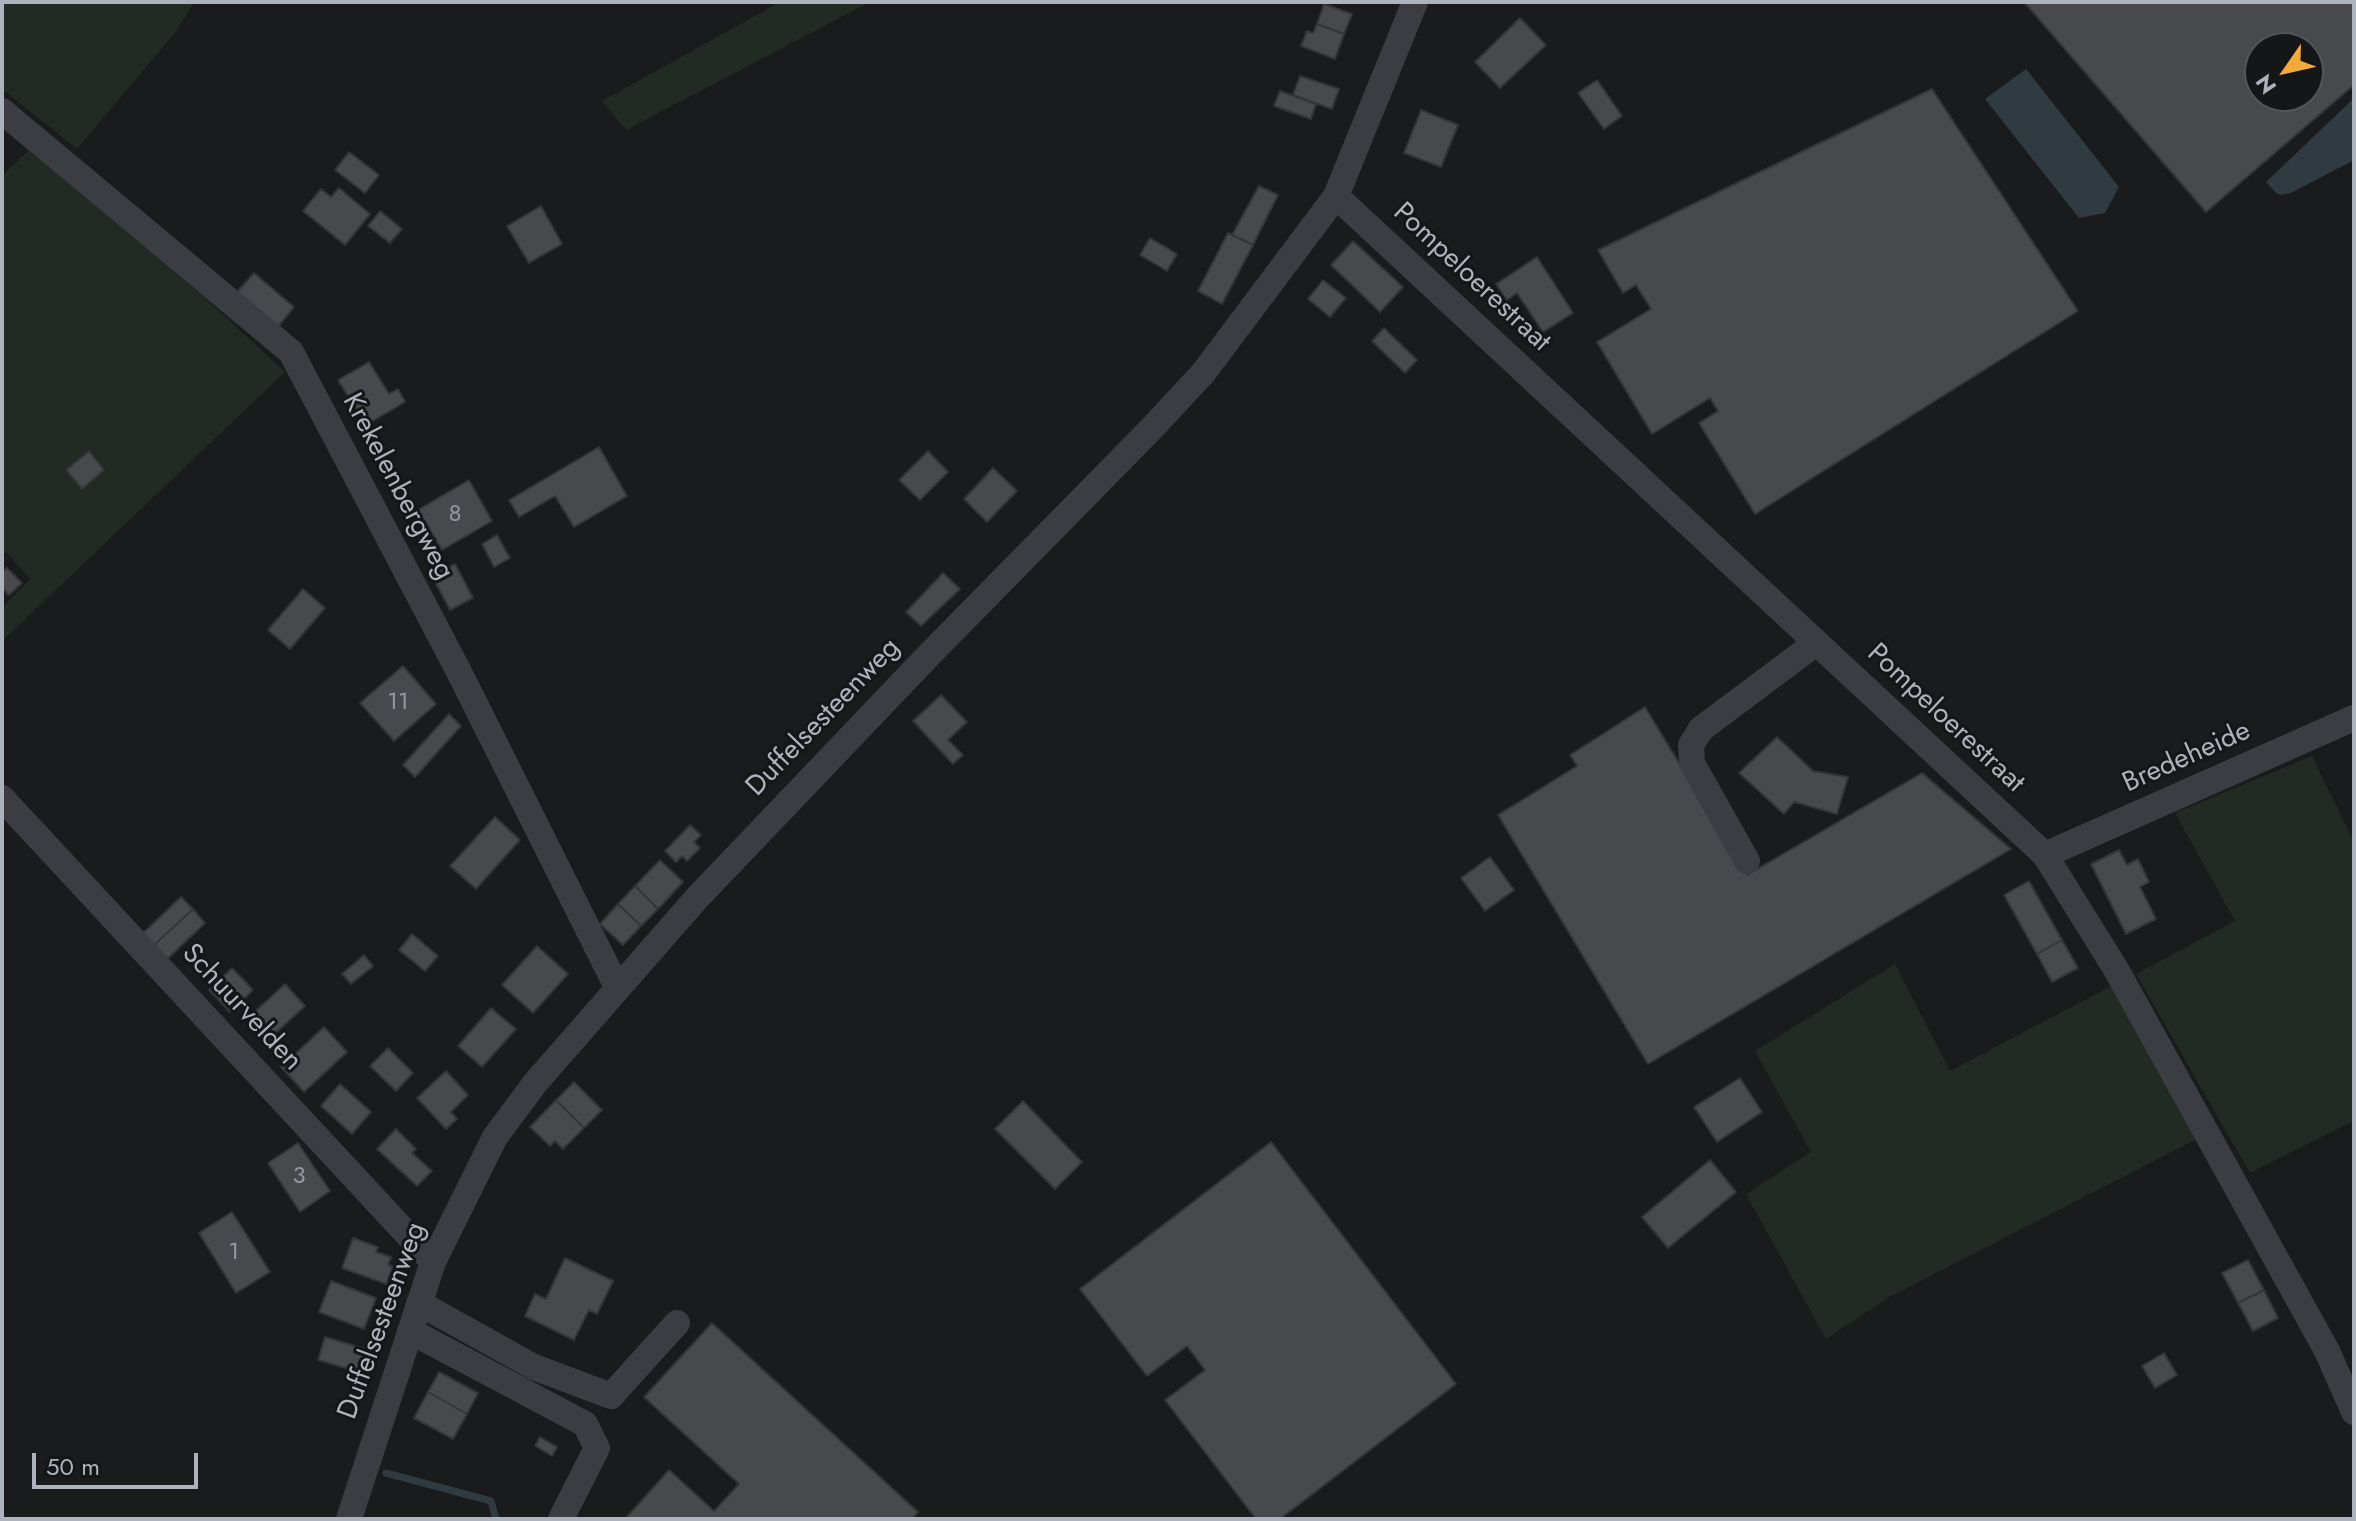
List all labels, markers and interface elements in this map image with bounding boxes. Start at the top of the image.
north arrow [2244,32,2324,112]
text: N [2248,68,2284,100]
street label: Pompeloerestraat [1385,196,1557,360]
street label: Krekelenbergweg [334,388,460,586]
house number: 8 [448,501,462,529]
street label: Duffelsesteenweg [740,632,908,804]
street label: Pompeloerestraat [1859,637,2031,801]
house number: 11 [387,689,409,717]
street label: Bredeheide [2118,715,2256,801]
street label: Schuurvelden [174,938,308,1078]
house number: 3 [292,1163,306,1191]
street label: Duffelsesteenweg [332,1218,434,1424]
house number: 1 [229,1239,239,1267]
scale bar [36,1437,202,1487]
text: 50 m [46,1449,100,1484]

